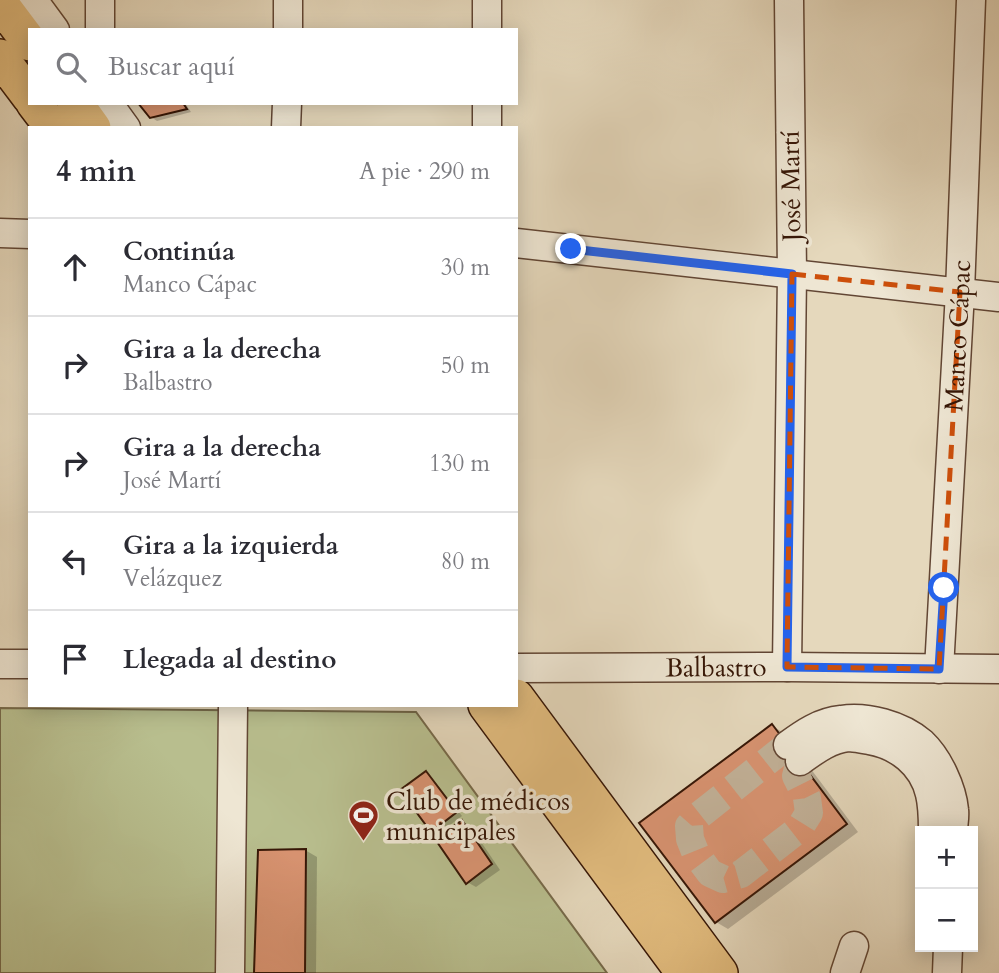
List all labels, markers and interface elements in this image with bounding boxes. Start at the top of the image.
search box [28,28,518,105]
icon: search [52,48,90,86]
text: Buscar aquí [108,49,235,84]
street label: José Martí [773,130,810,246]
text: 4 min [56,151,136,192]
text: A pie · 290 m [359,156,490,187]
route end [555,233,586,264]
text: Continúa [123,234,235,269]
icon: ahead [56,248,94,286]
text: 30 m [441,252,490,283]
street label: Manco Cápac [936,259,979,412]
text: Manco Cápac [123,269,257,300]
text: Gira a la derecha [123,332,321,367]
icon: right [56,346,94,384]
text: 50 m [441,350,490,381]
text: Balbastro [123,367,212,398]
text: Gira a la derecha [123,430,321,465]
icon: right [56,444,94,482]
text: 130 m [429,448,490,479]
text: José Martí [123,465,221,496]
text: Gira a la izquierda [123,528,339,563]
icon: left [56,542,94,580]
text: 80 m [441,546,490,577]
text: Velázquez [123,563,222,594]
route start [928,572,959,603]
icon: arrive [56,640,94,678]
text: Llegada al destino [123,642,337,677]
street label: Balbastro [665,650,767,685]
place label: Club de médicos municipales [386,784,570,849]
sports icon: Club de médicos municipales [346,799,380,843]
map controls [915,826,978,952]
button: + [915,826,978,889]
button: − [915,889,978,952]

